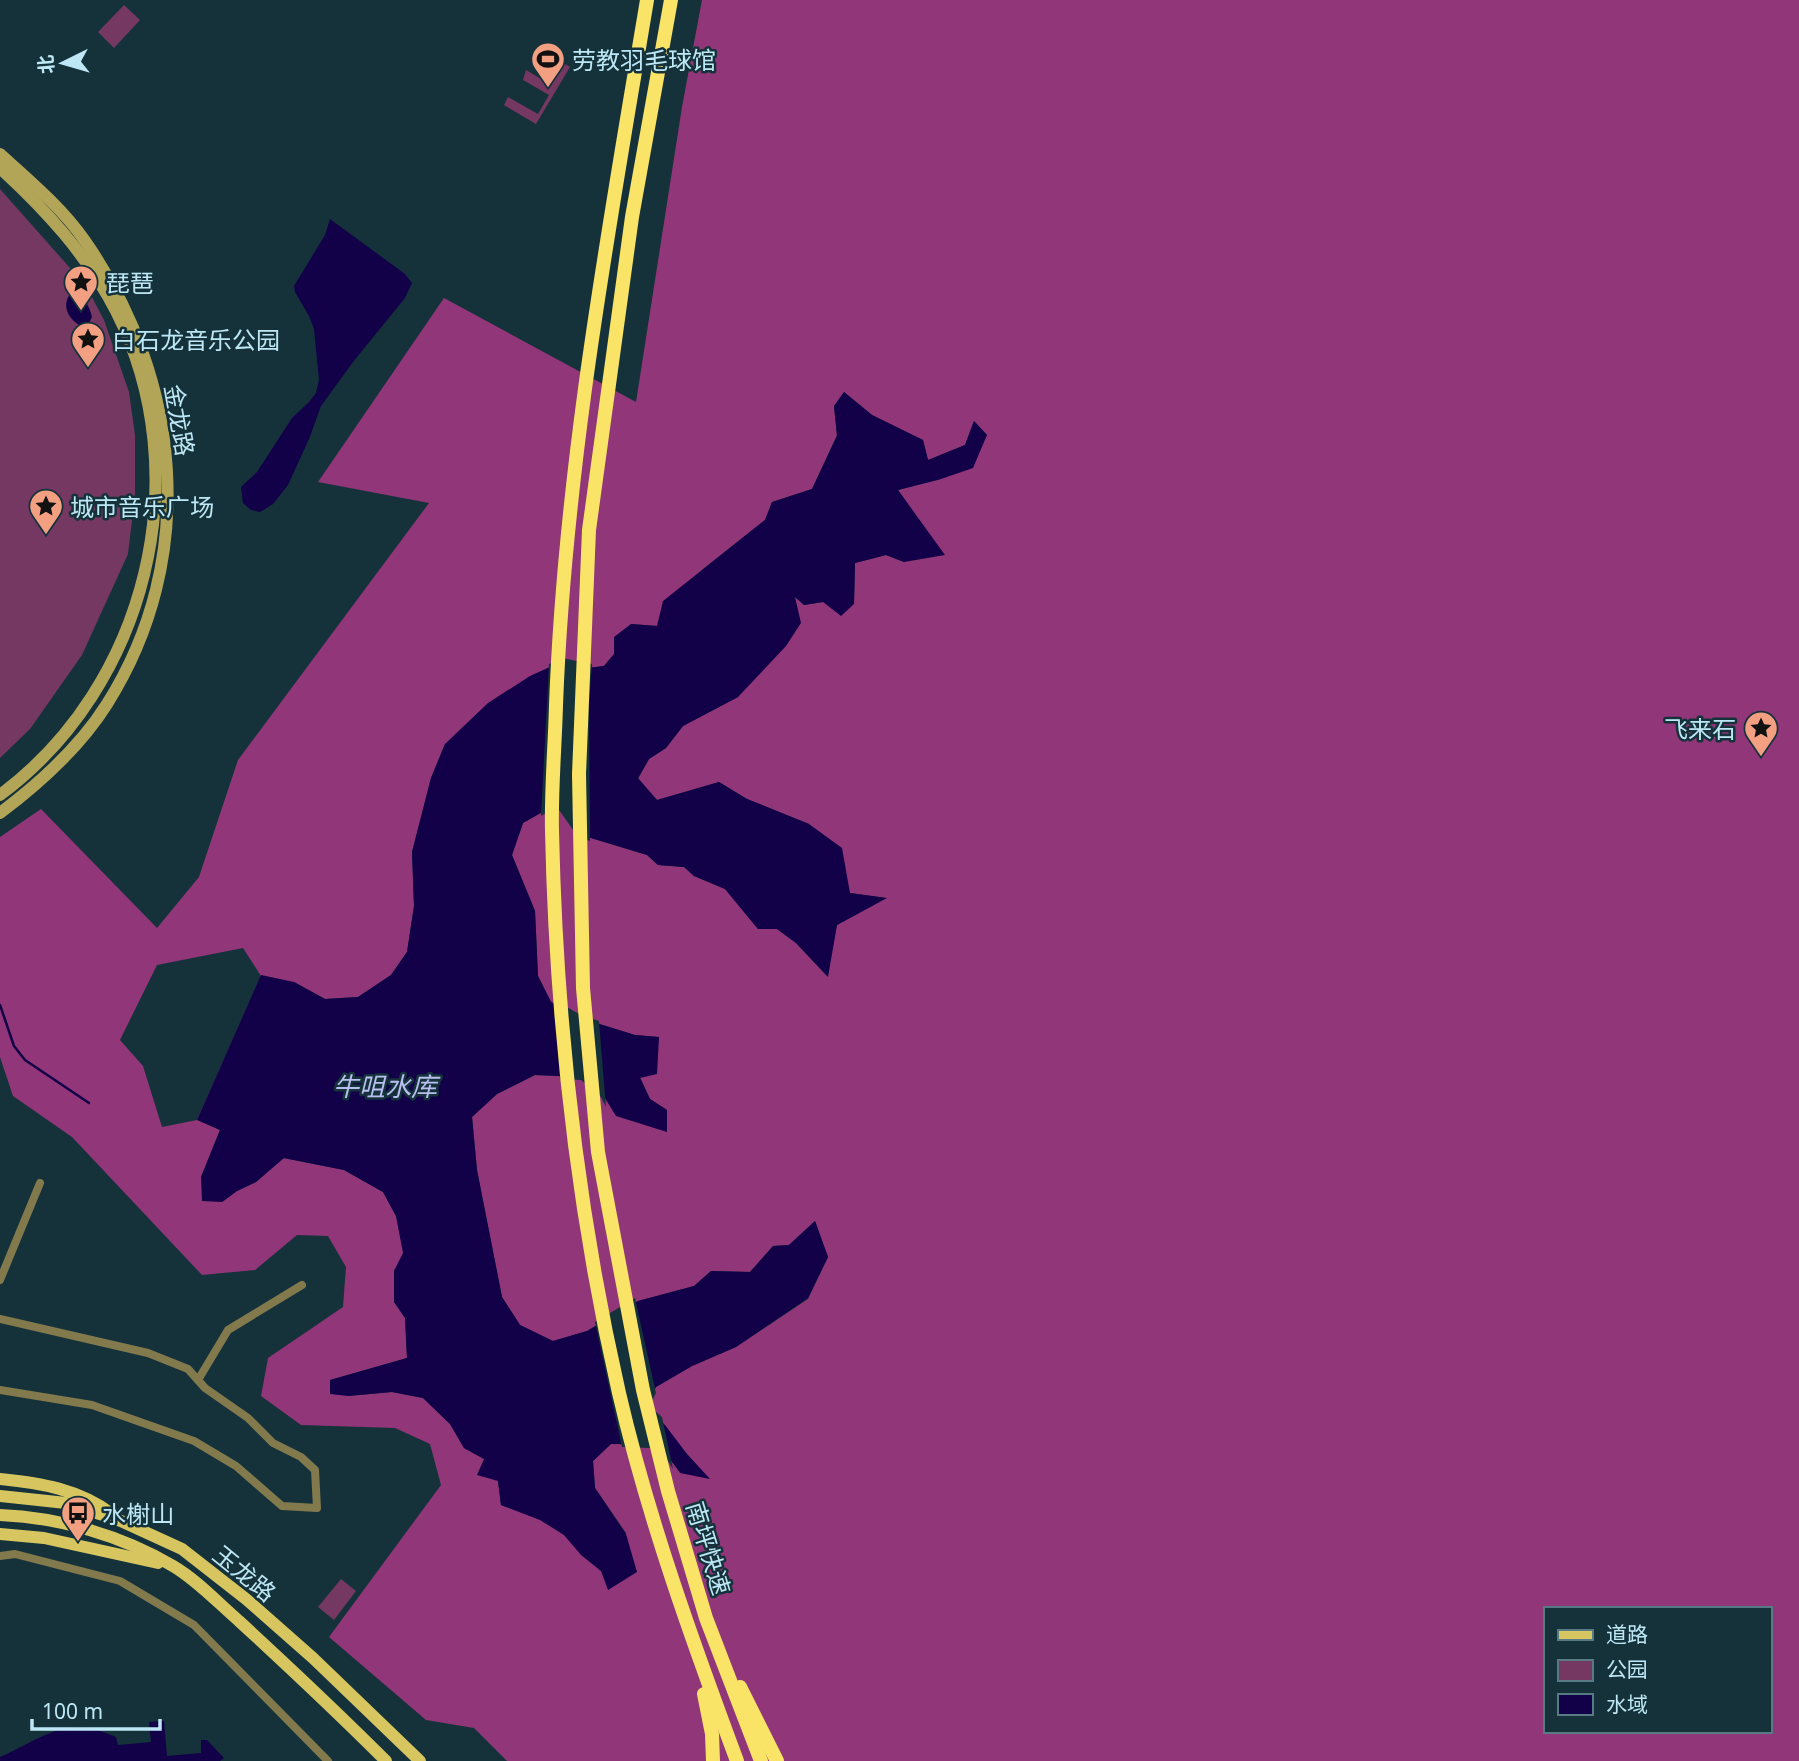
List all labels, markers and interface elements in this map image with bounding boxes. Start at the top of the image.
north arrow [28,28,98,98]
sports icon: 劳教羽毛球馆 [529,40,567,89]
place label: 劳教羽毛球馆 [572,43,716,76]
text: 北 [32,54,60,75]
place icon: 琵琶 [62,263,100,312]
place label: 琵琶 [106,266,154,299]
place icon: 白石龙音乐公园 [69,320,107,369]
place label: 白石龙音乐公园 [112,323,280,356]
street label: 金龙路 [157,382,203,458]
place icon: 城市音乐广场 [27,487,65,536]
place label: 城市音乐广场 [70,490,214,523]
place icon: 飞来石 [1742,709,1780,758]
place label: 飞来石 [1664,712,1736,745]
water label: 牛咀水库 [333,1068,441,1104]
bus stop icon: 水榭山 [59,1494,97,1543]
place label: 水榭山 [102,1497,174,1530]
street label: 南坪快速 [679,1497,739,1599]
street label: 玉龙路 [207,1538,283,1608]
legend [1544,1607,1771,1733]
text: 道路 [1606,1620,1648,1648]
text: 公园 [1606,1655,1648,1683]
scale bar [32,1688,159,1732]
text: 水域 [1606,1690,1648,1718]
text: 100 m [42,1697,103,1725]

